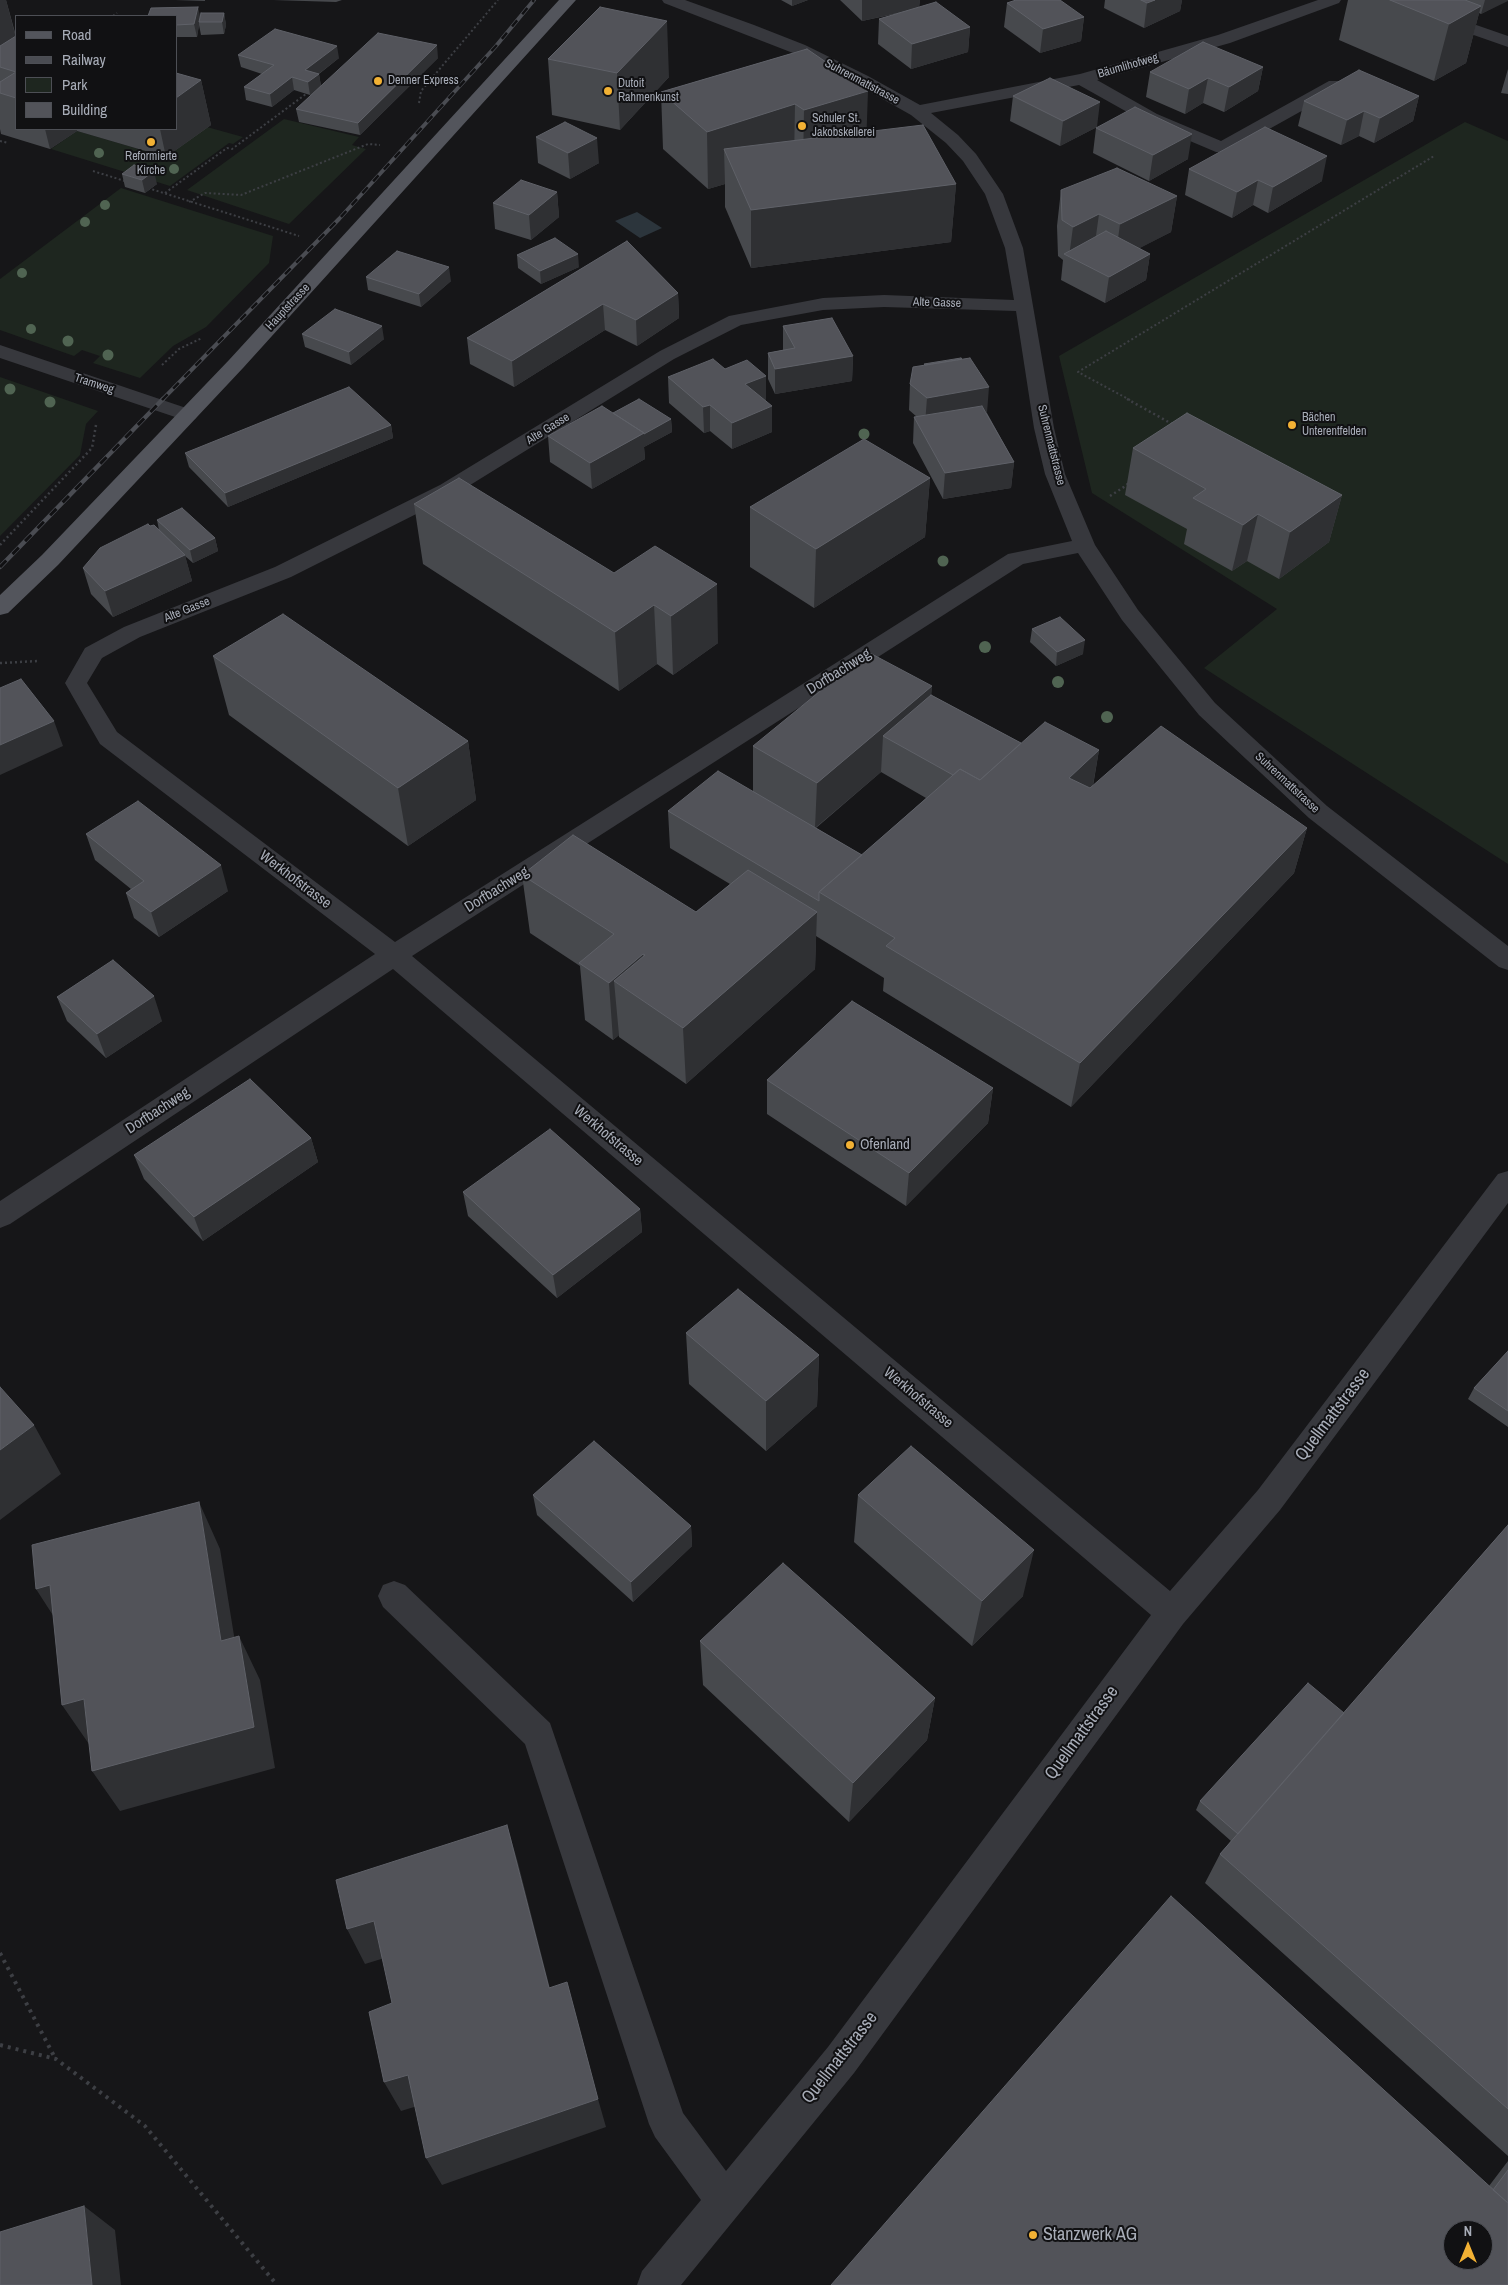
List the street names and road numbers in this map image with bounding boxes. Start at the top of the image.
street label: Bäumlihofweg [1096,50,1160,82]
street label: Suhrenmattstrasse [822,56,902,108]
street label: Hauptstrasse [263,281,313,333]
street label: Alte Gasse [913,295,961,311]
street label: Tramweg [72,371,116,397]
street label: Suhrenmattstrasse [1034,403,1068,487]
street label: Alte Gasse [524,410,572,448]
street label: Alte Gasse [162,594,212,626]
street label: Dorfbachweg [804,645,874,699]
street label: Suhrenmattstrasse [1252,750,1322,816]
street label: Werkhofstrasse [256,847,334,913]
street label: Dorfbachweg [462,863,532,917]
street label: Dorfbachweg [123,1084,193,1138]
street label: Werkhofstrasse [570,1102,646,1170]
street label: Werkhofstrasse [880,1364,956,1432]
street label: Quellmattstrasse [1291,1364,1375,1466]
street label: Quellmattstrasse [1041,1682,1123,1784]
street label: Quellmattstrasse [797,2008,883,2108]

